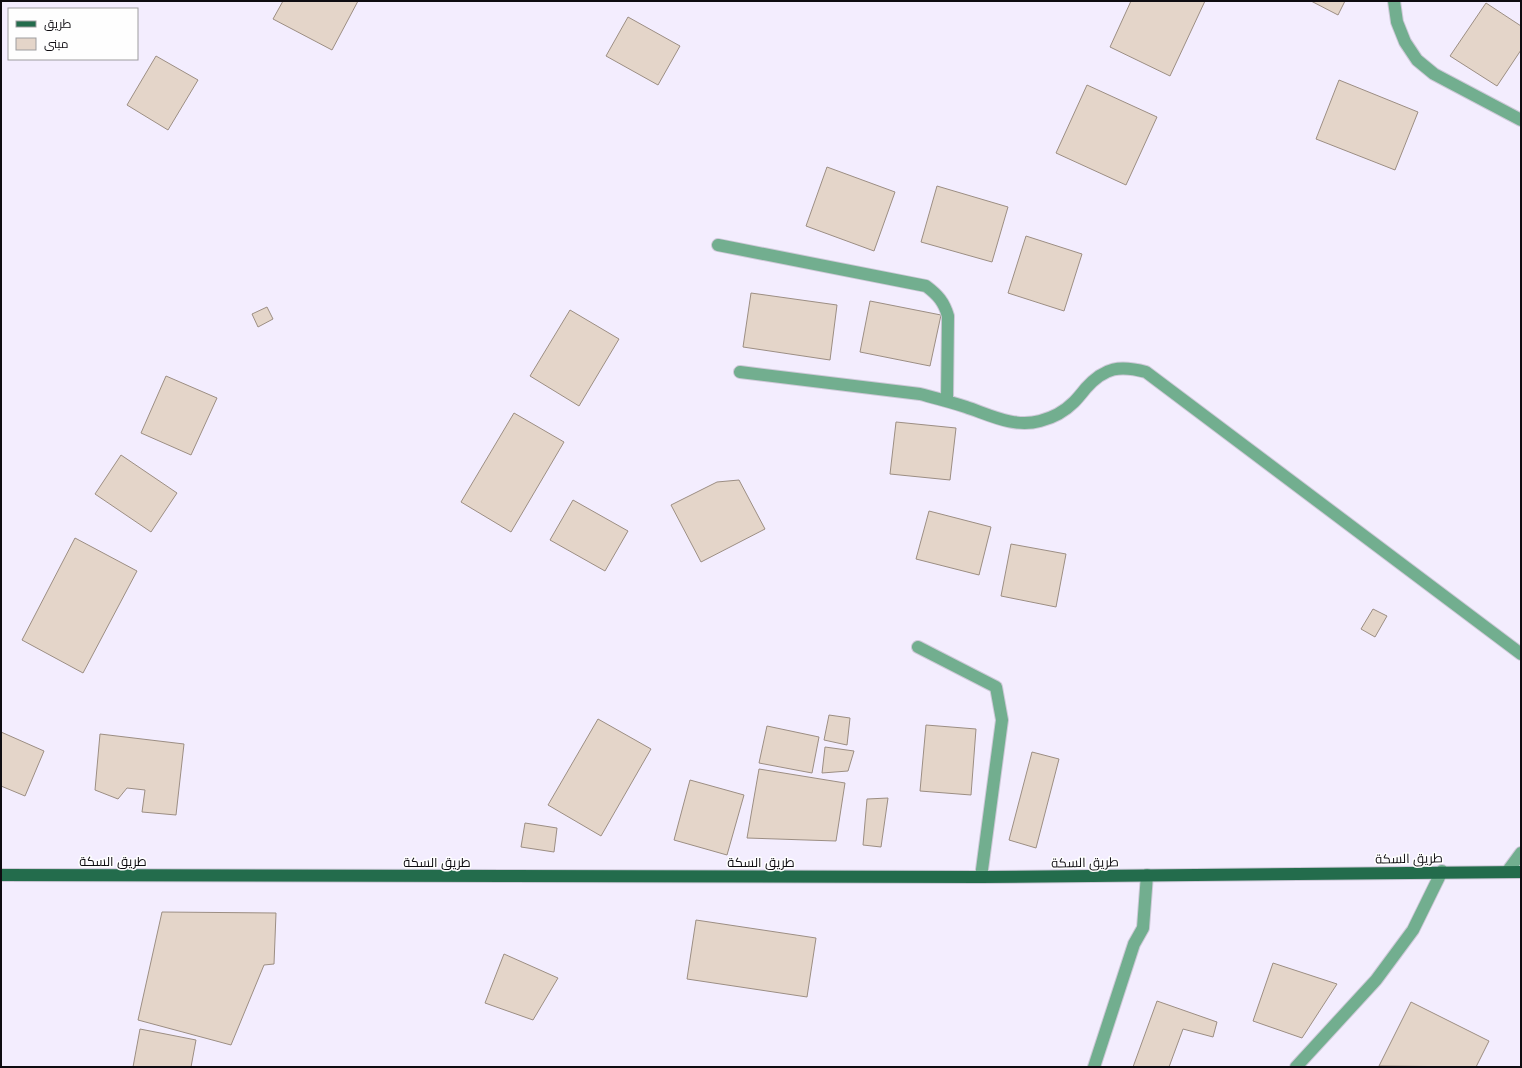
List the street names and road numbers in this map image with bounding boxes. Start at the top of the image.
street label: طريق السكة [1375,850,1443,867]
street label: طريق السكة [79,854,147,869]
street label: طريق السكة [1051,854,1119,871]
street label: طريق السكة [403,855,471,870]
street label: طريق السكة [727,855,795,870]

